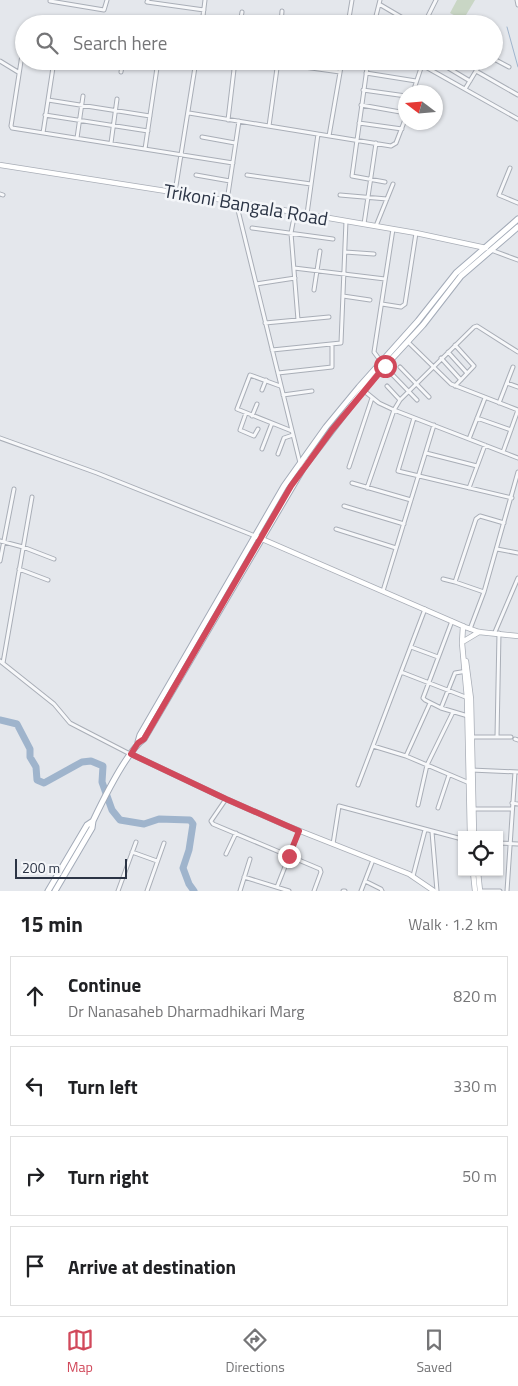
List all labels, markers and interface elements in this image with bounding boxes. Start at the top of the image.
search box [15,15,503,70]
text: Search here [73,28,167,57]
icon: search [33,29,61,57]
north arrow [398,85,443,130]
street label: Trikoni Bangala Road [162,175,330,233]
route start [374,355,397,378]
map controls [458,831,503,876]
button: locate [458,831,503,876]
route end [278,845,301,868]
scale bar [15,856,128,879]
text: 200 m [22,857,60,878]
text: 15 min [20,908,83,940]
text: Walk · 1.2 km [408,912,498,936]
text: Continue [68,970,141,999]
icon: ahead [21,982,49,1010]
text: 820 m [453,984,497,1008]
text: Dr Nanasaheb Dharmadhikari Marg [68,999,305,1023]
icon: left [21,1072,49,1100]
text: Turn left [68,1072,138,1101]
text: 330 m [453,1074,497,1098]
icon: right [21,1162,49,1190]
text: Turn right [68,1162,149,1191]
text: 50 m [462,1164,497,1188]
icon: arrive [21,1252,49,1280]
text: Arrive at destination [68,1252,236,1281]
tab: Map [66,1326,94,1377]
tab: Directions [225,1326,285,1377]
tab: Saved [417,1326,452,1377]

